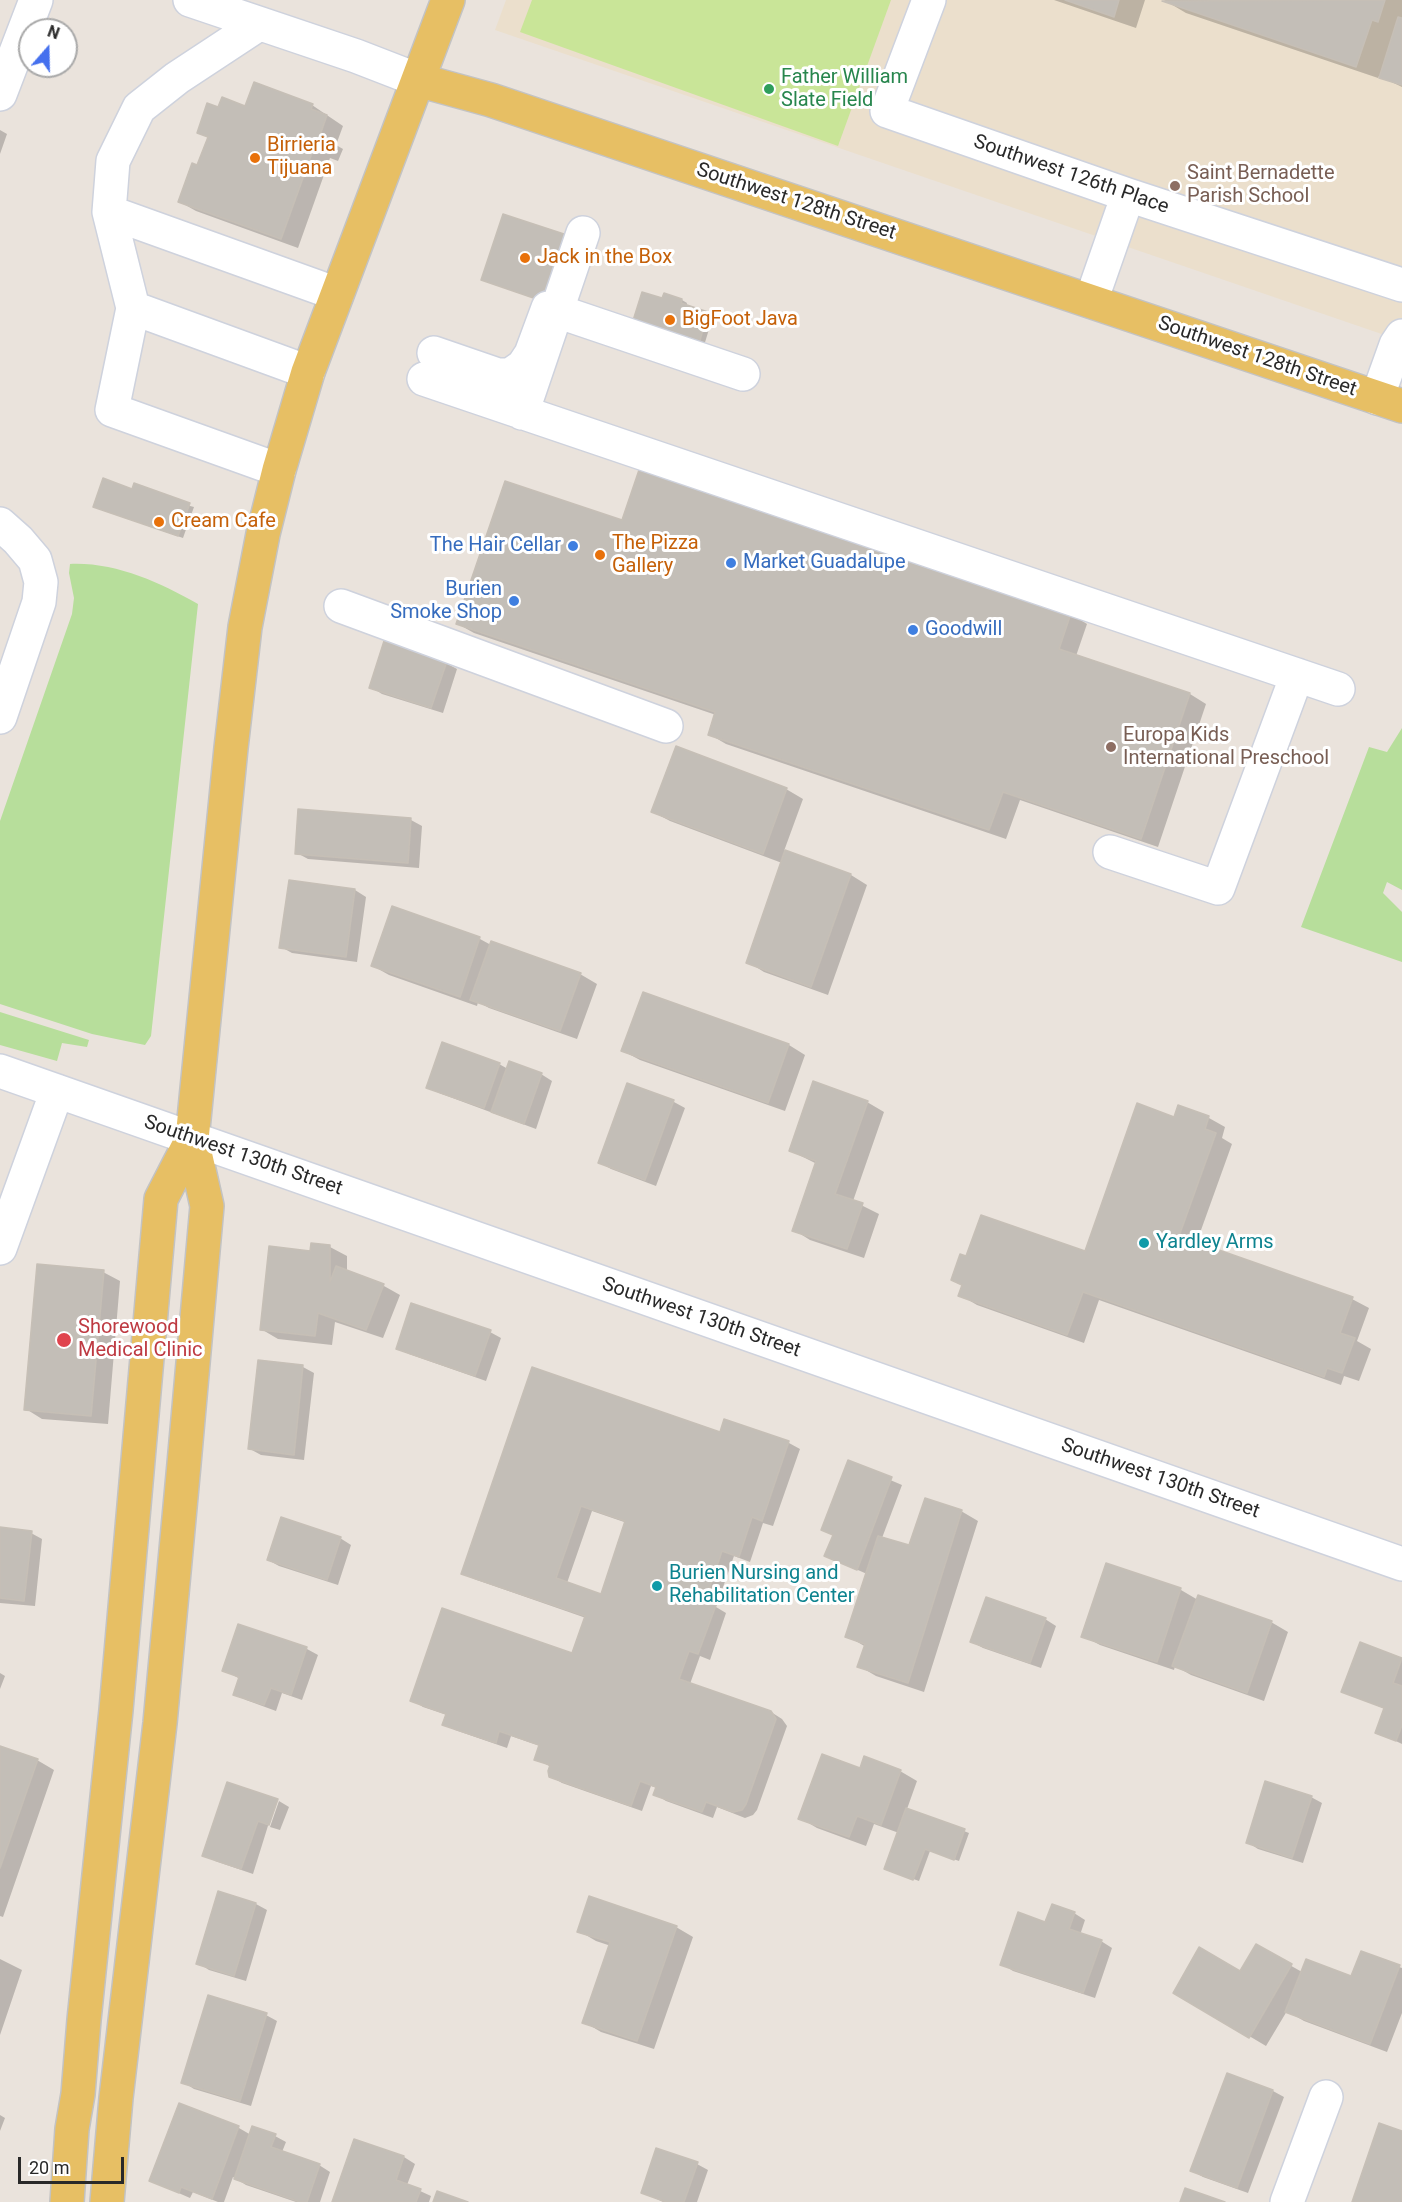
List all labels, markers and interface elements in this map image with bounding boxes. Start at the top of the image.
north arrow [18,18,78,78]
text: N [45,22,62,43]
place label: Father William Slate Field [781,66,908,113]
marker: Father William Slate Field [762,82,776,96]
street label: Southwest 126th Place [970,130,1172,220]
place label: Birrieria Tijuana [267,134,336,181]
marker: Birrieria Tijuana [248,151,262,165]
street label: Southwest 128th Street [693,158,899,246]
place label: Saint Bernadette Parish School [1187,162,1335,209]
marker: Saint Bernadette Parish School [1168,179,1182,193]
place label: Jack in the Box [537,246,672,270]
marker: Jack in the Box [518,251,532,265]
place label: BigFoot Java [682,308,798,332]
street label: Southwest 128th Street [1155,312,1359,402]
marker: BigFoot Java [663,313,677,327]
place label: Cream Cafe [171,510,276,534]
marker: Cream Cafe [152,515,166,529]
place label: The Pizza Gallery [612,532,699,579]
place label: The Hair Cellar [430,534,561,558]
marker: The Hair Cellar [566,539,580,553]
marker: The Pizza Gallery [593,548,607,562]
place label: Market Guadalupe [743,551,906,575]
marker: Market Guadalupe [724,556,738,570]
place label: Burien Smoke Shop [390,578,502,625]
marker: Burien Smoke Shop [507,594,521,608]
place label: Goodwill [925,618,1002,642]
marker: Goodwill [906,623,920,637]
place label: Europa Kids International Preschool [1123,724,1329,771]
marker: Europa Kids International Preschool [1104,740,1118,754]
street label: Southwest 130th Street [141,1111,345,1201]
place label: Yardley Arms [1156,1231,1274,1255]
marker: Yardley Arms [1137,1236,1151,1250]
street label: Southwest 130th Street [599,1273,803,1363]
place label: Shorewood Medical Clinic [78,1316,203,1363]
marker: Shorewood Medical Clinic [55,1331,73,1349]
street label: Southwest 130th Street [1058,1434,1262,1524]
place label: Burien Nursing and Rehabilitation Center [669,1562,854,1609]
marker: Burien Nursing and Rehabilitation Center [650,1579,664,1593]
scale bar [21,2145,128,2183]
text: 20 m [29,2157,69,2178]

